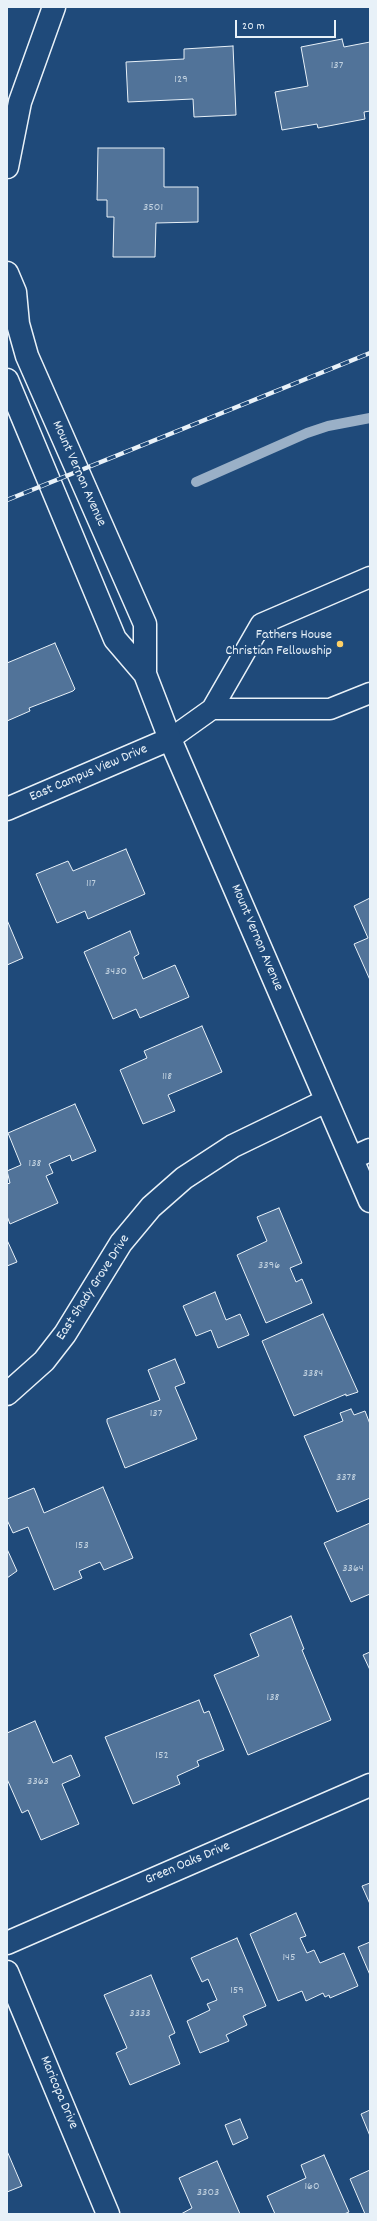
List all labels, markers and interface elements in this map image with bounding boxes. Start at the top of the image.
scale bar [237,12,338,38]
text: 20 m [242,18,265,35]
house number: 137 [331,59,343,73]
house number: 129 [174,73,188,87]
house number: 3501 [143,201,163,215]
street label: Mount Vernon Avenue [47,418,109,530]
place label: Fathers House Christian Fellowship [225,628,332,660]
marker: Fathers House Christian Fellowship [335,639,345,649]
street label: East Campus View Drive [27,742,151,806]
house number: 117 [86,877,96,891]
street label: Mount Vernon Avenue [226,882,286,994]
house number: 3430 [105,965,127,979]
house number: 118 [162,1070,172,1084]
house number: 138 [29,1157,41,1171]
street label: East Shady Grove Drive [54,1232,134,1344]
house number: 3396 [258,1259,280,1273]
house number: 3384 [303,1367,323,1381]
house number: 137 [150,1407,162,1421]
house number: 3378 [336,1471,356,1485]
house number: 153 [75,1539,89,1553]
house number: 3364 [342,1562,364,1576]
house number: 138 [267,1691,279,1705]
house number: 152 [155,1749,169,1763]
house number: 3363 [27,1775,49,1789]
street label: Green Oaks Drive [143,1839,233,1889]
house number: 145 [282,1951,296,1965]
house number: 159 [230,1984,244,1998]
house number: 3333 [129,2007,151,2021]
street label: Maricopa Drive [35,2054,81,2132]
house number: 160 [304,2180,320,2194]
house number: 3303 [197,2186,219,2200]

